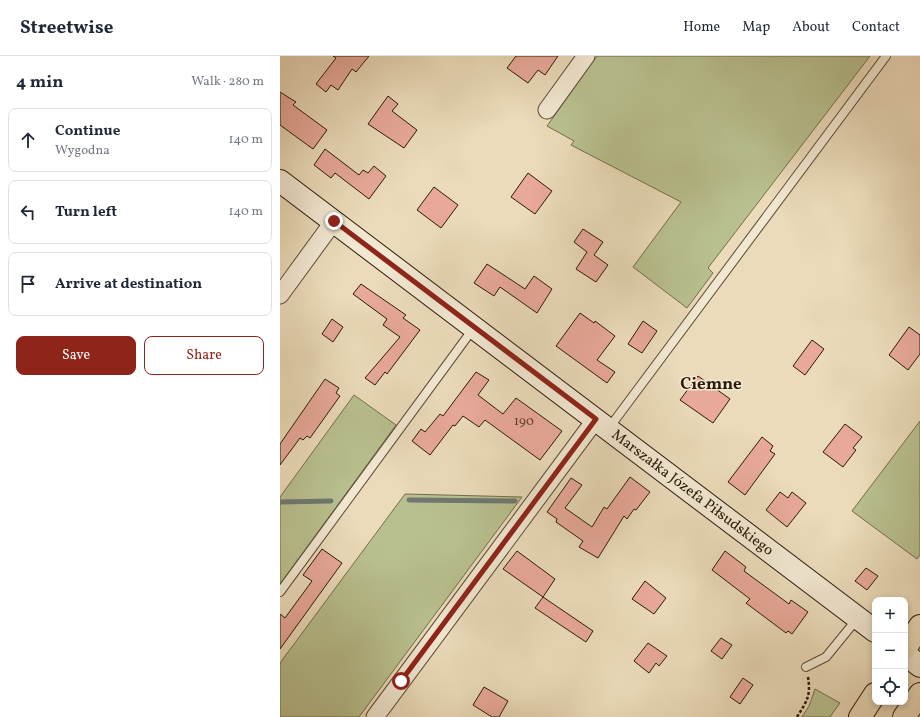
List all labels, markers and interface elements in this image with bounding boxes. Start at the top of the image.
text: Streetwise [20,15,113,41]
text: Home [683,18,720,37]
text: Map [742,18,770,37]
text: About [792,18,830,37]
text: Contact [852,18,900,37]
text: 4 min [16,71,63,94]
text: Walk · 280 m [191,73,264,91]
text: Continue [55,121,120,142]
icon: ahead [17,129,39,151]
text: 140 m [229,131,263,149]
text: Wygodna [55,142,110,160]
icon: left [17,201,39,223]
text: Turn left [55,202,117,223]
text: 140 m [229,203,263,221]
route end [325,212,343,230]
icon: arrive [17,273,39,295]
text: Arrive at destination [55,274,202,295]
button: Save [16,336,136,375]
button: Share [144,336,264,375]
district label: Ciemne [680,373,742,396]
house number: 190 [514,413,534,431]
street label: Marszałka Józefa Piłsudskiego [607,425,778,561]
map controls [872,597,908,705]
button: + [872,597,908,633]
button: − [872,633,908,669]
button: locate [872,669,908,705]
route start [392,672,410,690]

